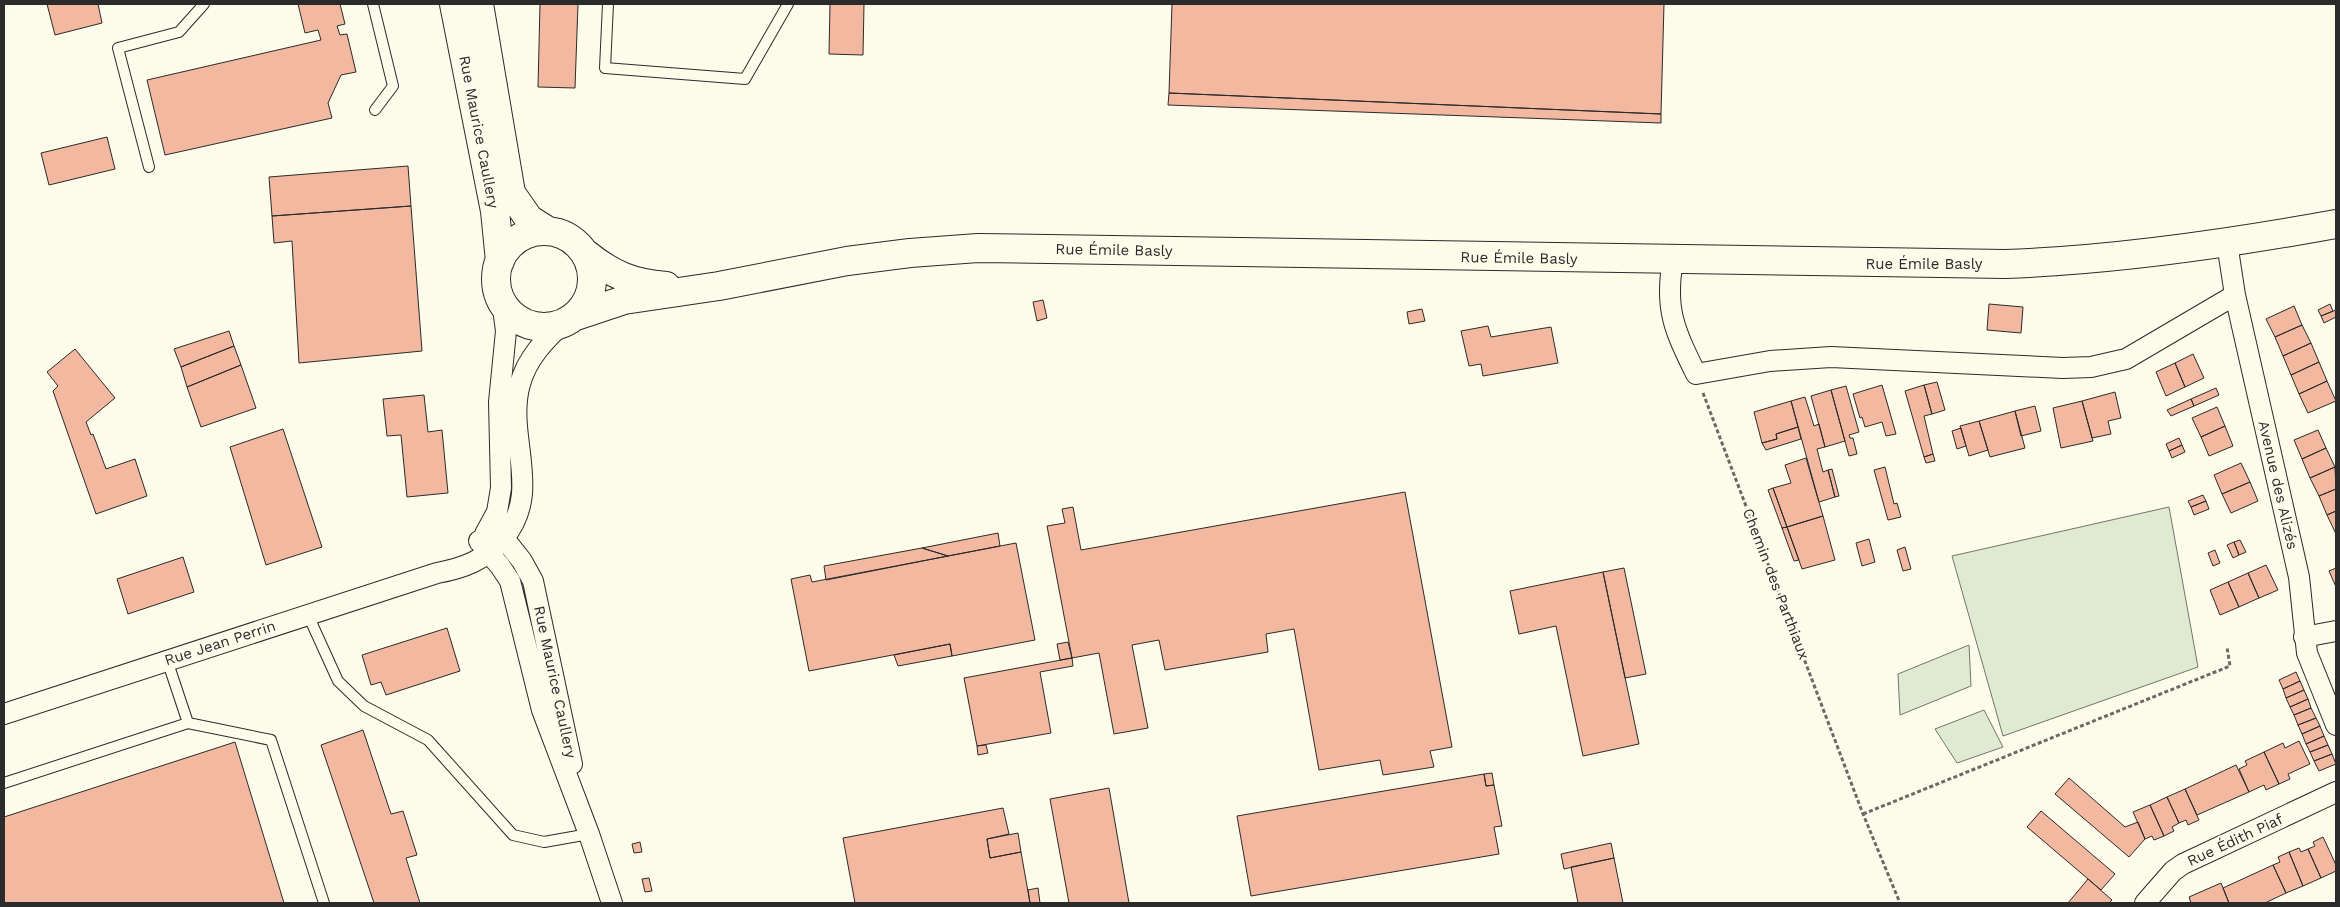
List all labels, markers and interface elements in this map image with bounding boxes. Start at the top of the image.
street label: Rue Maurice Caullery [455,54,503,210]
street label: Rue Émile Basly [1055,240,1173,260]
street label: Rue Émile Basly [1460,248,1578,268]
street label: Rue Émile Basly [1865,255,1983,273]
street label: Avenue des Alizés [2254,419,2302,551]
street label: Chemin des Parthiaux [1739,506,1813,662]
street label: Rue Maurice Caullery [530,604,580,760]
street label: Rue Jean Perrin [162,617,278,669]
street label: Rue Édith Piaf [2184,810,2286,870]

